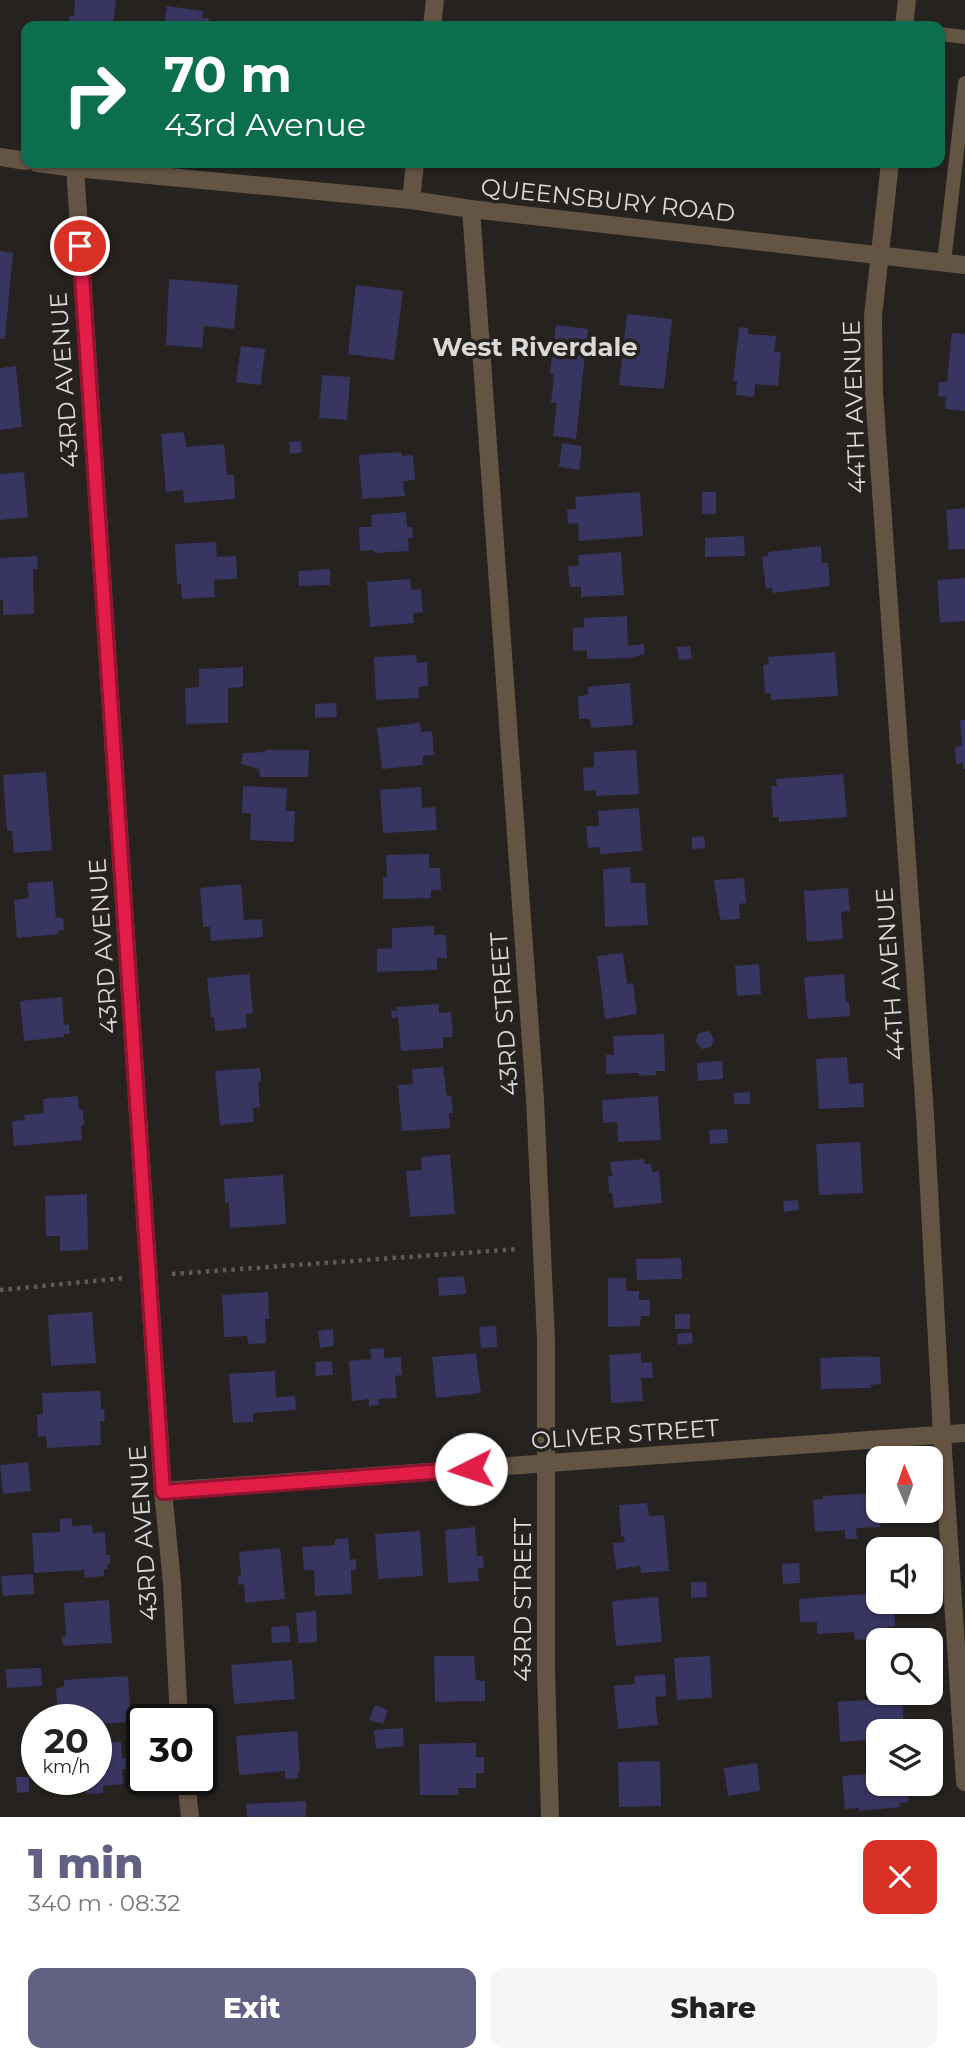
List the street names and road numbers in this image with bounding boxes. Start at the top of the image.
street label: QUEENSBURY ROAD [479,172,737,228]
street label: 43RD AVENUE [43,291,85,469]
street label: 44TH AVENUE [836,320,872,494]
street label: 43RD AVENUE [82,857,124,1035]
street label: 44TH AVENUE [869,886,911,1062]
street label: 43RD STREET [484,931,524,1097]
street label: OLIVER STREET [530,1413,720,1455]
street label: 43RD AVENUE [122,1444,164,1622]
street label: 43RD STREET [508,1518,537,1682]

